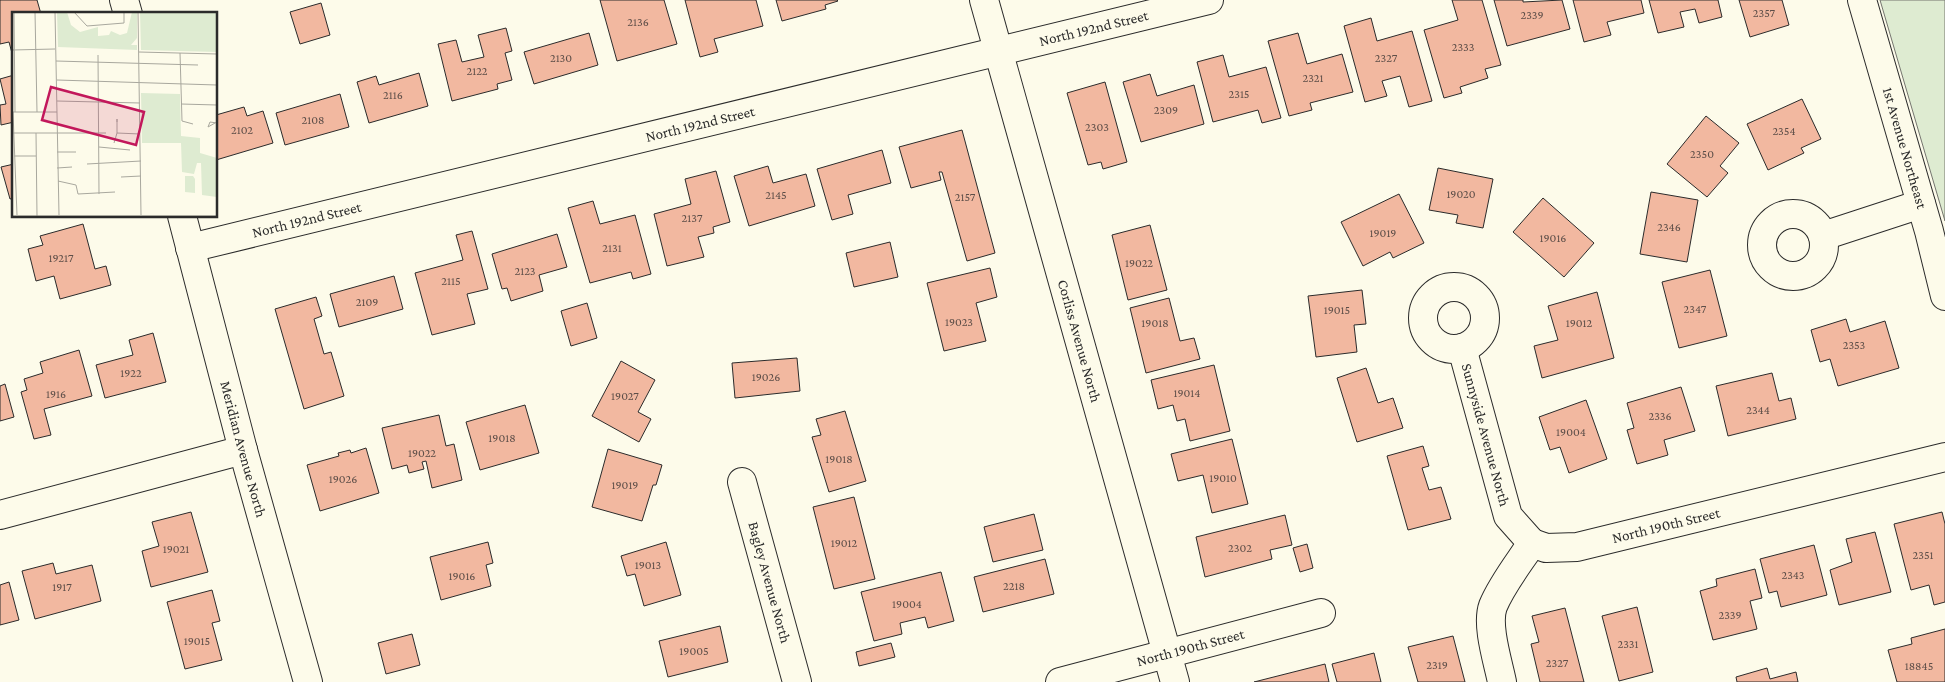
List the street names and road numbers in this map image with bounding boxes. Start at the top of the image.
street label: North 192nd Street [1037,7,1151,49]
street label: 1st Avenue Northeast [1880,85,1930,211]
street label: North 192nd Street [644,103,757,145]
street label: North 192nd Street [250,198,364,241]
street label: Corliss Avenue North [1055,278,1104,404]
street label: Sunnyside Avenue North [1459,361,1513,508]
street label: Meridian Avenue North [217,379,269,519]
street label: North 190th Street [1610,504,1723,546]
street label: Bagley Avenue North [745,520,794,645]
street label: North 190th Street [1135,625,1247,669]

